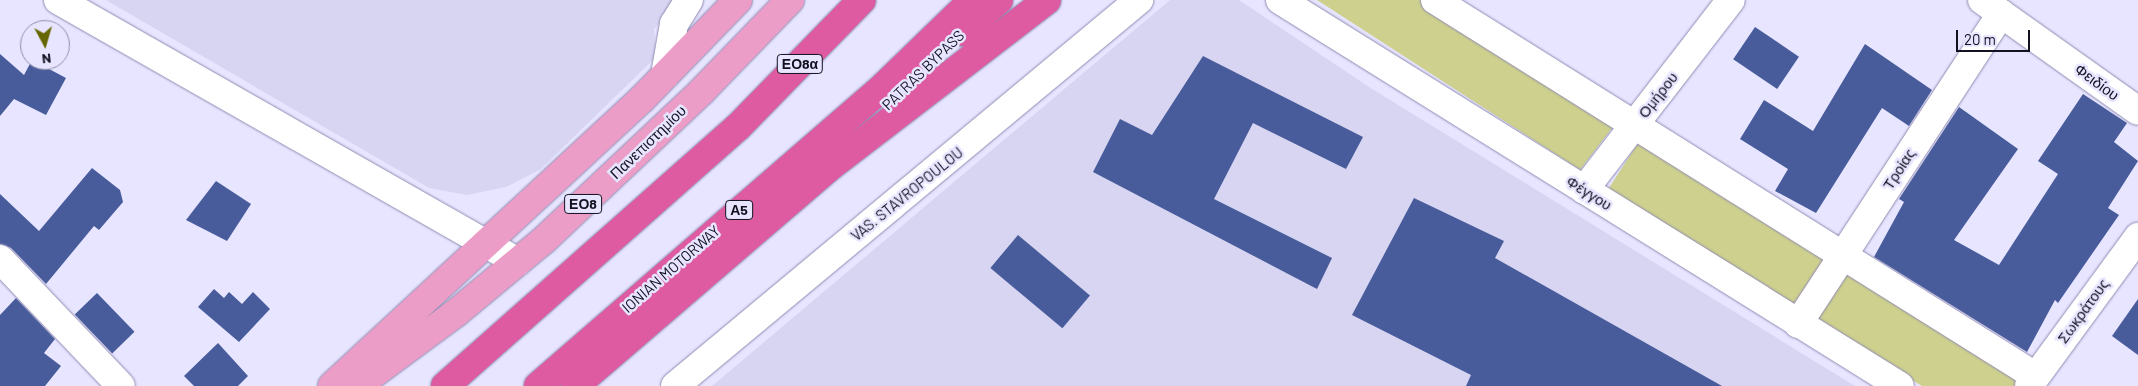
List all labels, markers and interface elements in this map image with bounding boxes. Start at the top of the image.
north arrow [20,20,70,70]
scale bar [1958,20,2032,52]
street label: PATRAS BYPASS [878,26,968,114]
text: 20 m [1964,30,1996,48]
text: N [41,50,52,68]
road number: ΕΟ8α [776,52,824,76]
street label: Φειδίου [2071,60,2123,104]
street label: Ομήρου [1635,68,1681,122]
street label: Πανεπιστημίου [606,101,690,183]
street label: VAS. STAVROPOULOU [847,143,967,245]
street label: Τροίας [1879,145,1919,193]
street label: Φέγγου [1563,172,1615,214]
road number: ΕΟ8 [563,192,603,215]
road number: Α5 [724,198,754,222]
street label: IONIAN MOTORWAY [618,222,724,316]
street label: Σωκράτους [2054,275,2112,347]

